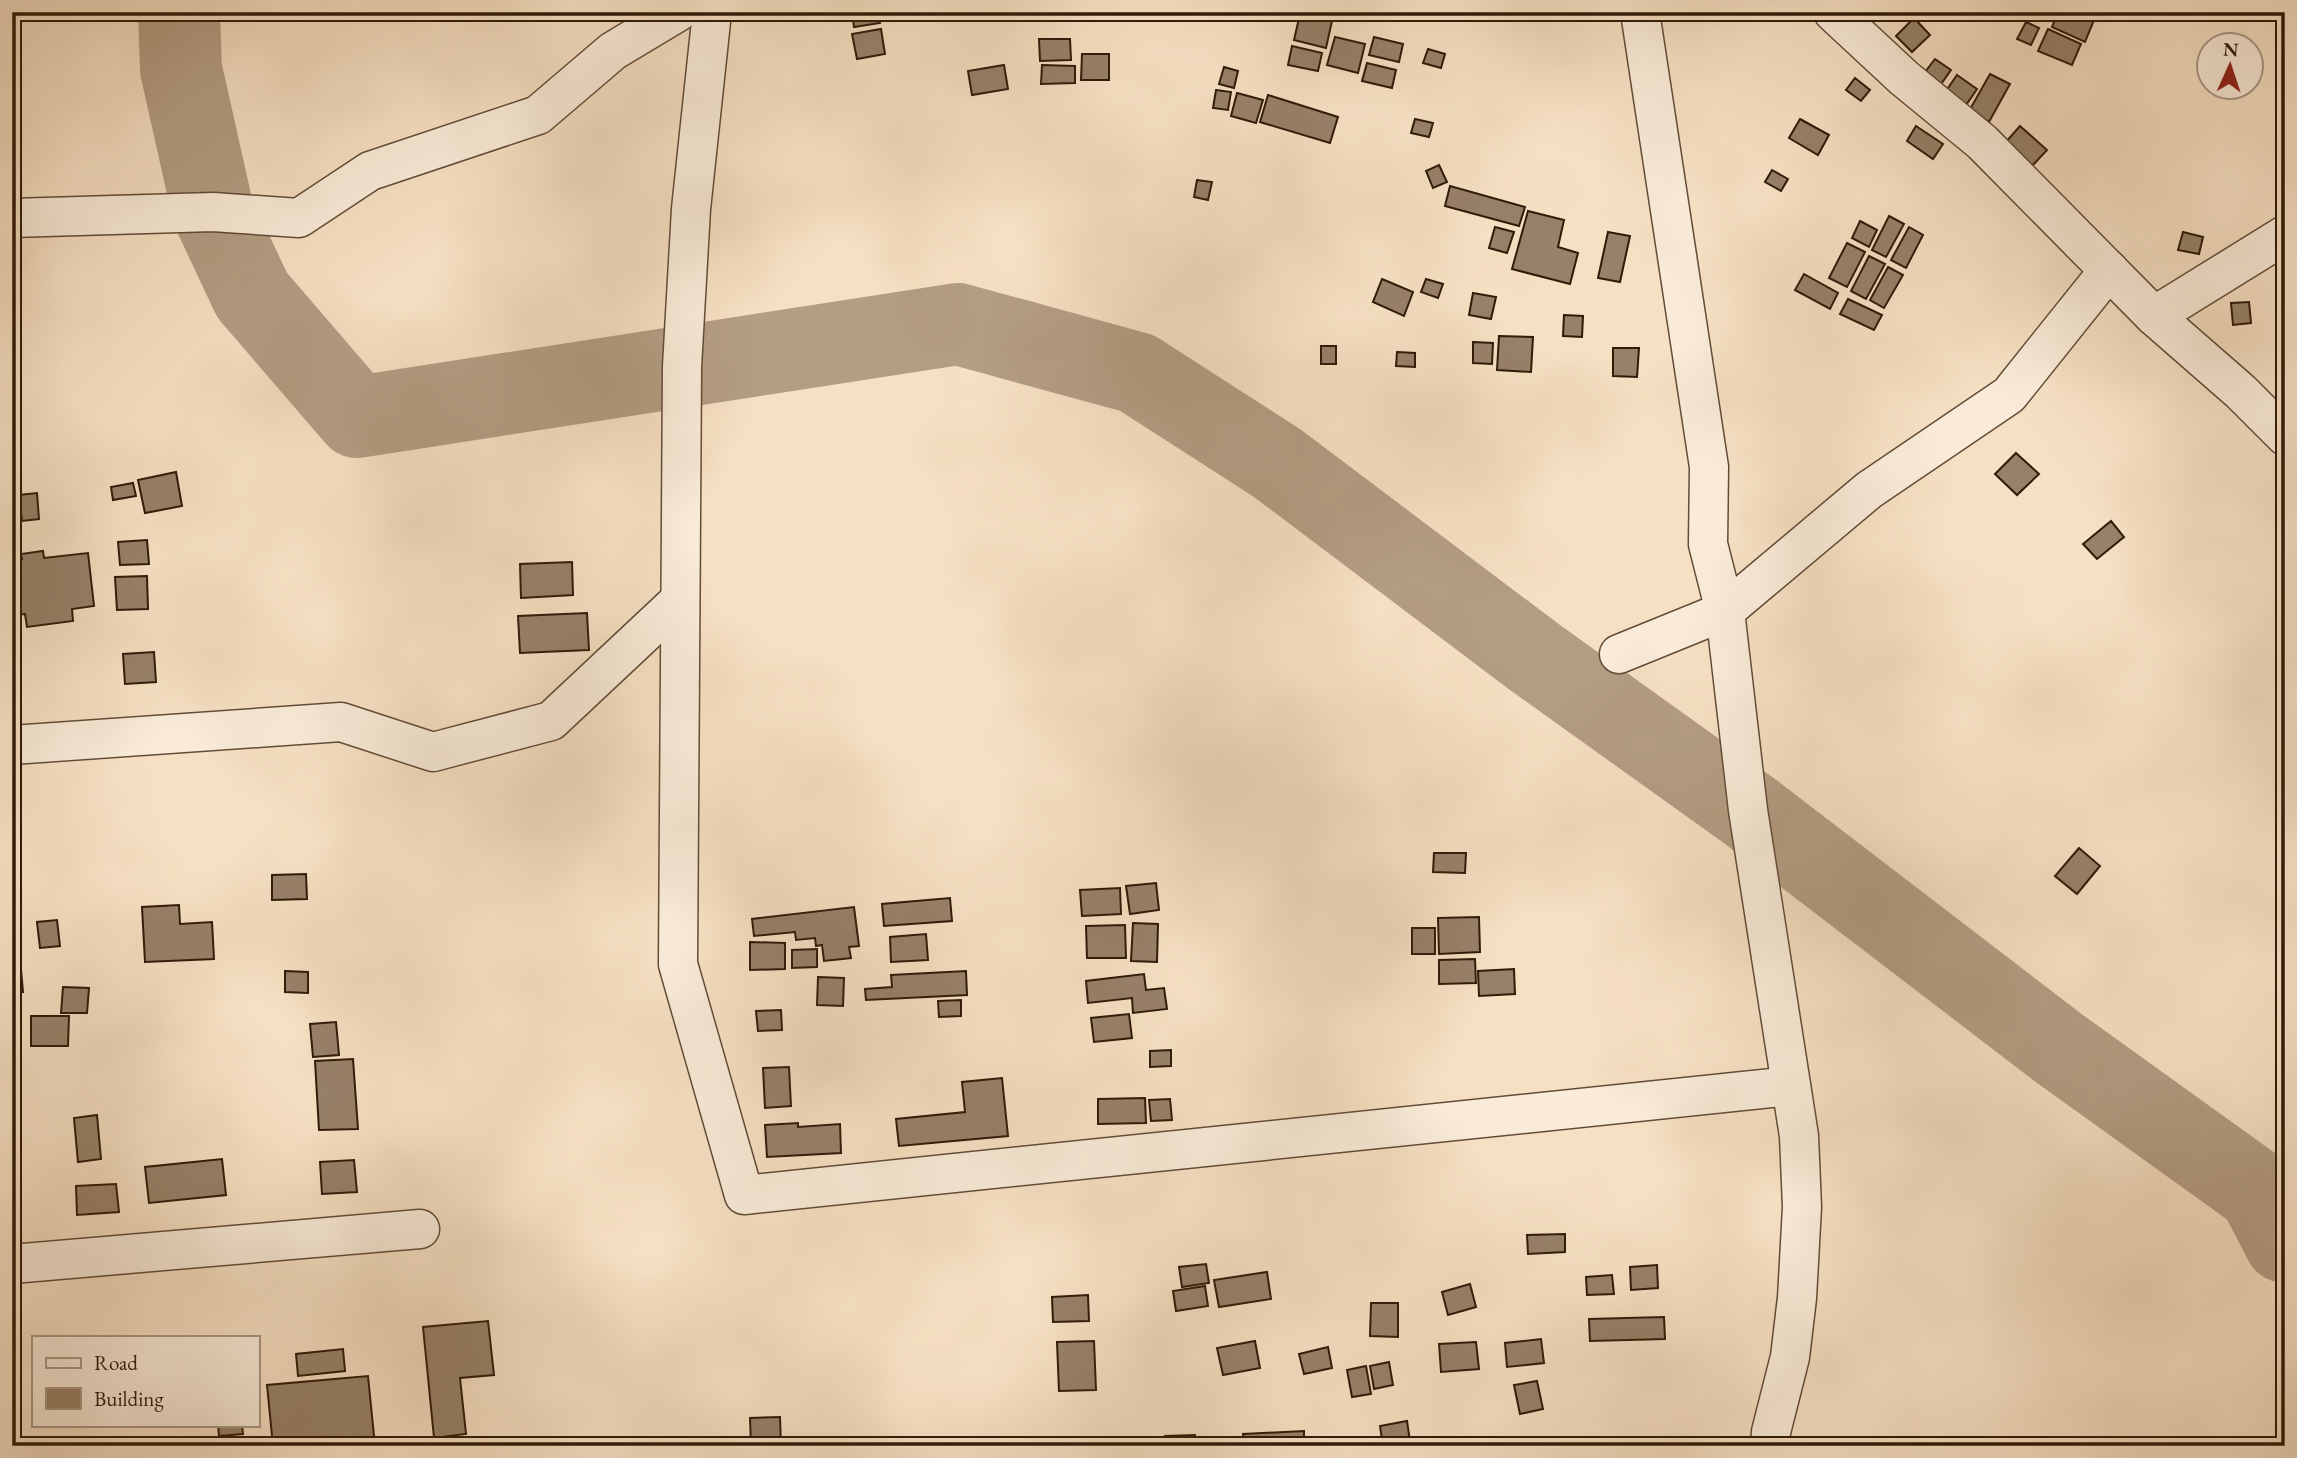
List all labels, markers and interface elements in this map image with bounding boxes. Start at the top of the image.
north arrow [2196,32,2266,102]
text: N [2223,37,2240,62]
legend [32,1336,259,1426]
text: Road [94,1349,138,1376]
text: Building [94,1385,164,1412]

